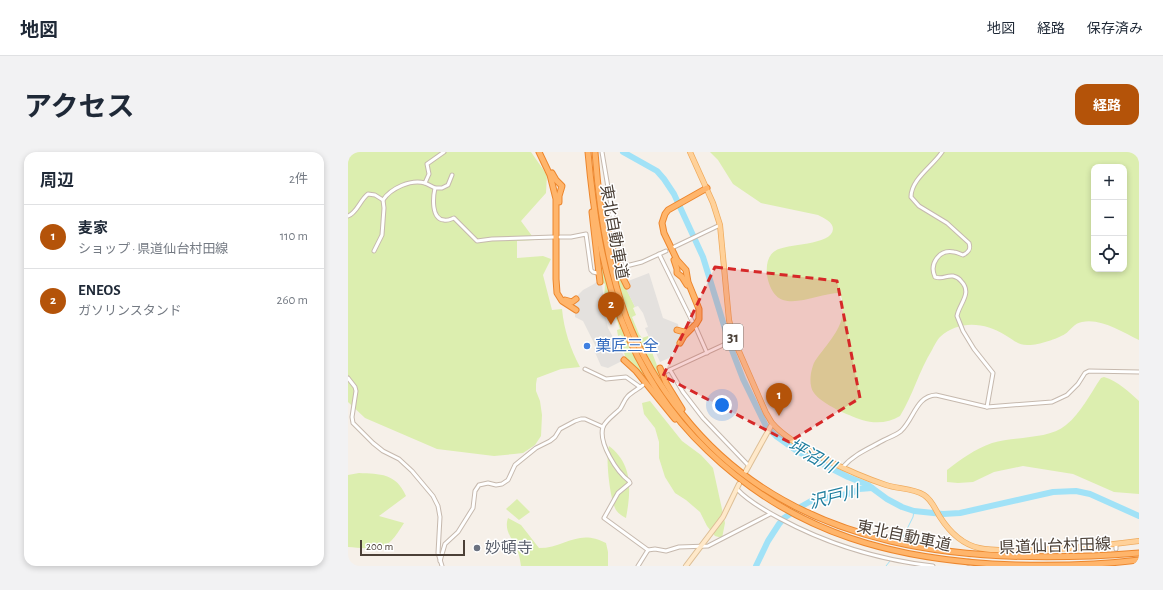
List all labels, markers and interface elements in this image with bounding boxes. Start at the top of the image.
text: 地図 [20,21,58,40]
text: 地図 [987,22,1015,36]
text: 経路 [1037,22,1065,36]
text: 保存済み [1087,22,1143,36]
button: 経路 [1075,84,1139,125]
text: アクセス [24,94,135,122]
map controls [1091,164,1127,272]
button: + [1091,164,1127,200]
text: 周辺 [40,172,74,189]
text: 2件 [289,173,308,186]
street label: 東北自動車道 [598,183,631,281]
button: − [1091,200,1127,236]
text: 麦家 [78,221,108,236]
text: 1 [51,230,55,243]
text: 110 m [280,230,308,243]
button: locate [1091,236,1127,272]
text: ショップ · 県道仙台村田線 [78,243,228,256]
text: ENEOS [78,283,121,298]
pin: 2 [598,292,624,325]
text: 2 [50,294,56,307]
text: 260 m [277,294,308,307]
text: ガソリンスタンド [78,305,182,318]
road number: 31 [723,324,743,350]
place label: 菓匠三全 [595,338,659,354]
marker: 菓匠三全 [582,341,592,351]
pin: 1 [766,383,792,416]
your location [712,395,732,415]
water label: 坪沼川 [786,435,841,477]
water label: 沢戸川 [807,481,863,511]
street label: 東北自動車道 [855,517,953,554]
street label: 県道仙台村田線 [999,535,1111,556]
scale bar [360,538,465,557]
place label: 妙頓寺 [485,539,533,556]
text: 200 m [366,541,393,552]
marker: 妙頓寺 [472,543,482,553]

